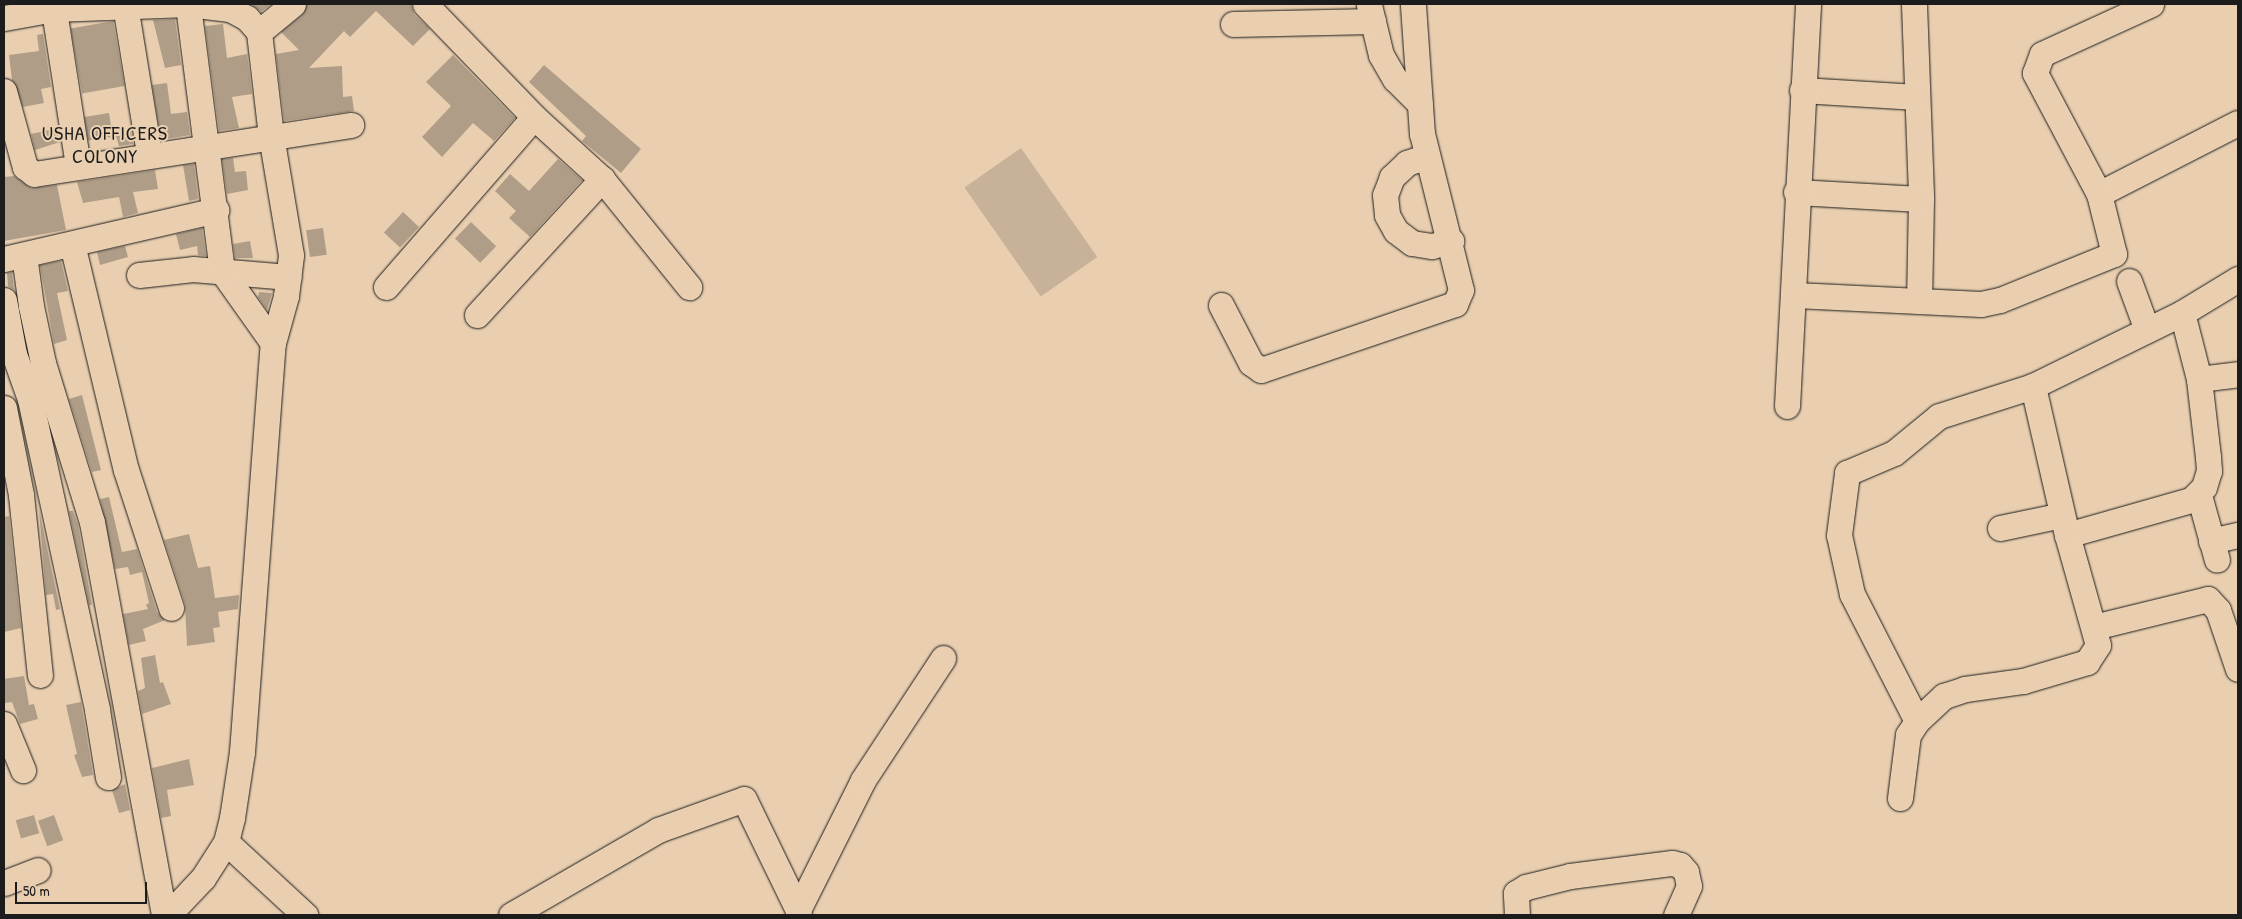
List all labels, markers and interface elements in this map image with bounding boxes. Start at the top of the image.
district label: USHA OFFICERS COLONY [40,120,170,167]
scale bar [18,872,150,904]
text: 50 m [23,880,50,901]

